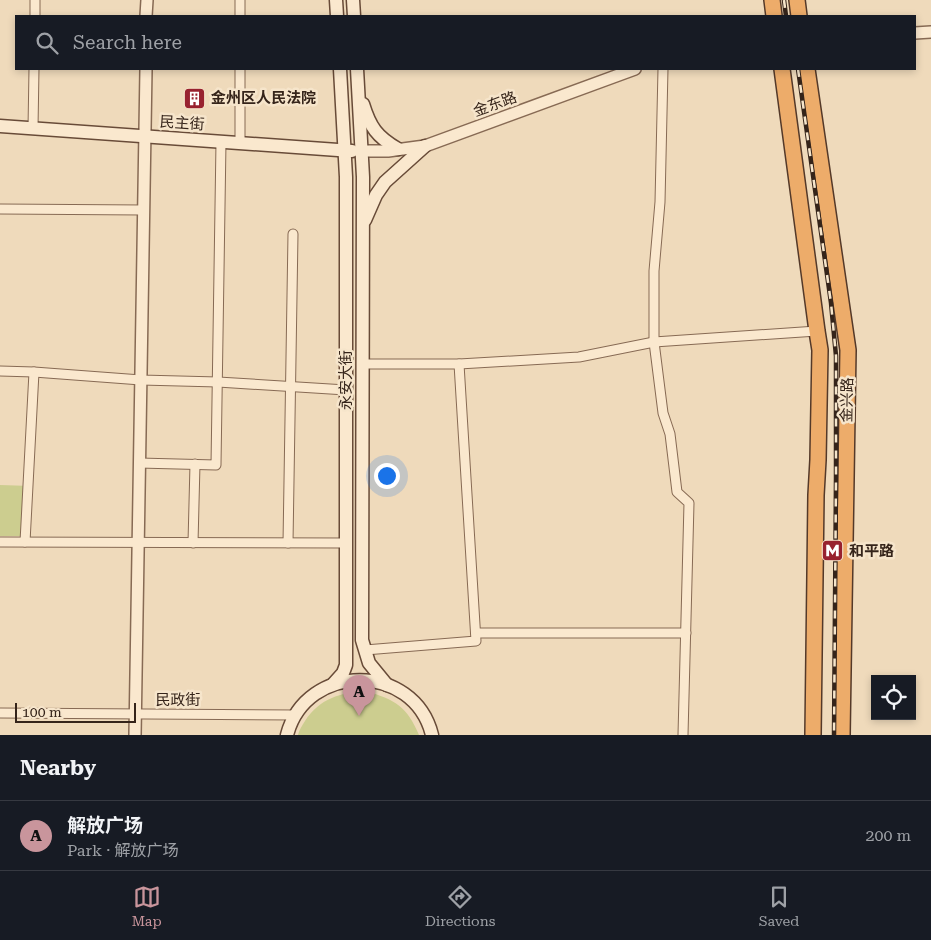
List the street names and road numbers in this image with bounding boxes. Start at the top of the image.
street label: 金东路 [471,88,519,120]
street label: 民主街 [159,112,205,134]
street label: 永安大街 [337,350,355,410]
street label: 金兴路 [838,377,856,423]
street label: 民政街 [155,691,201,709]

